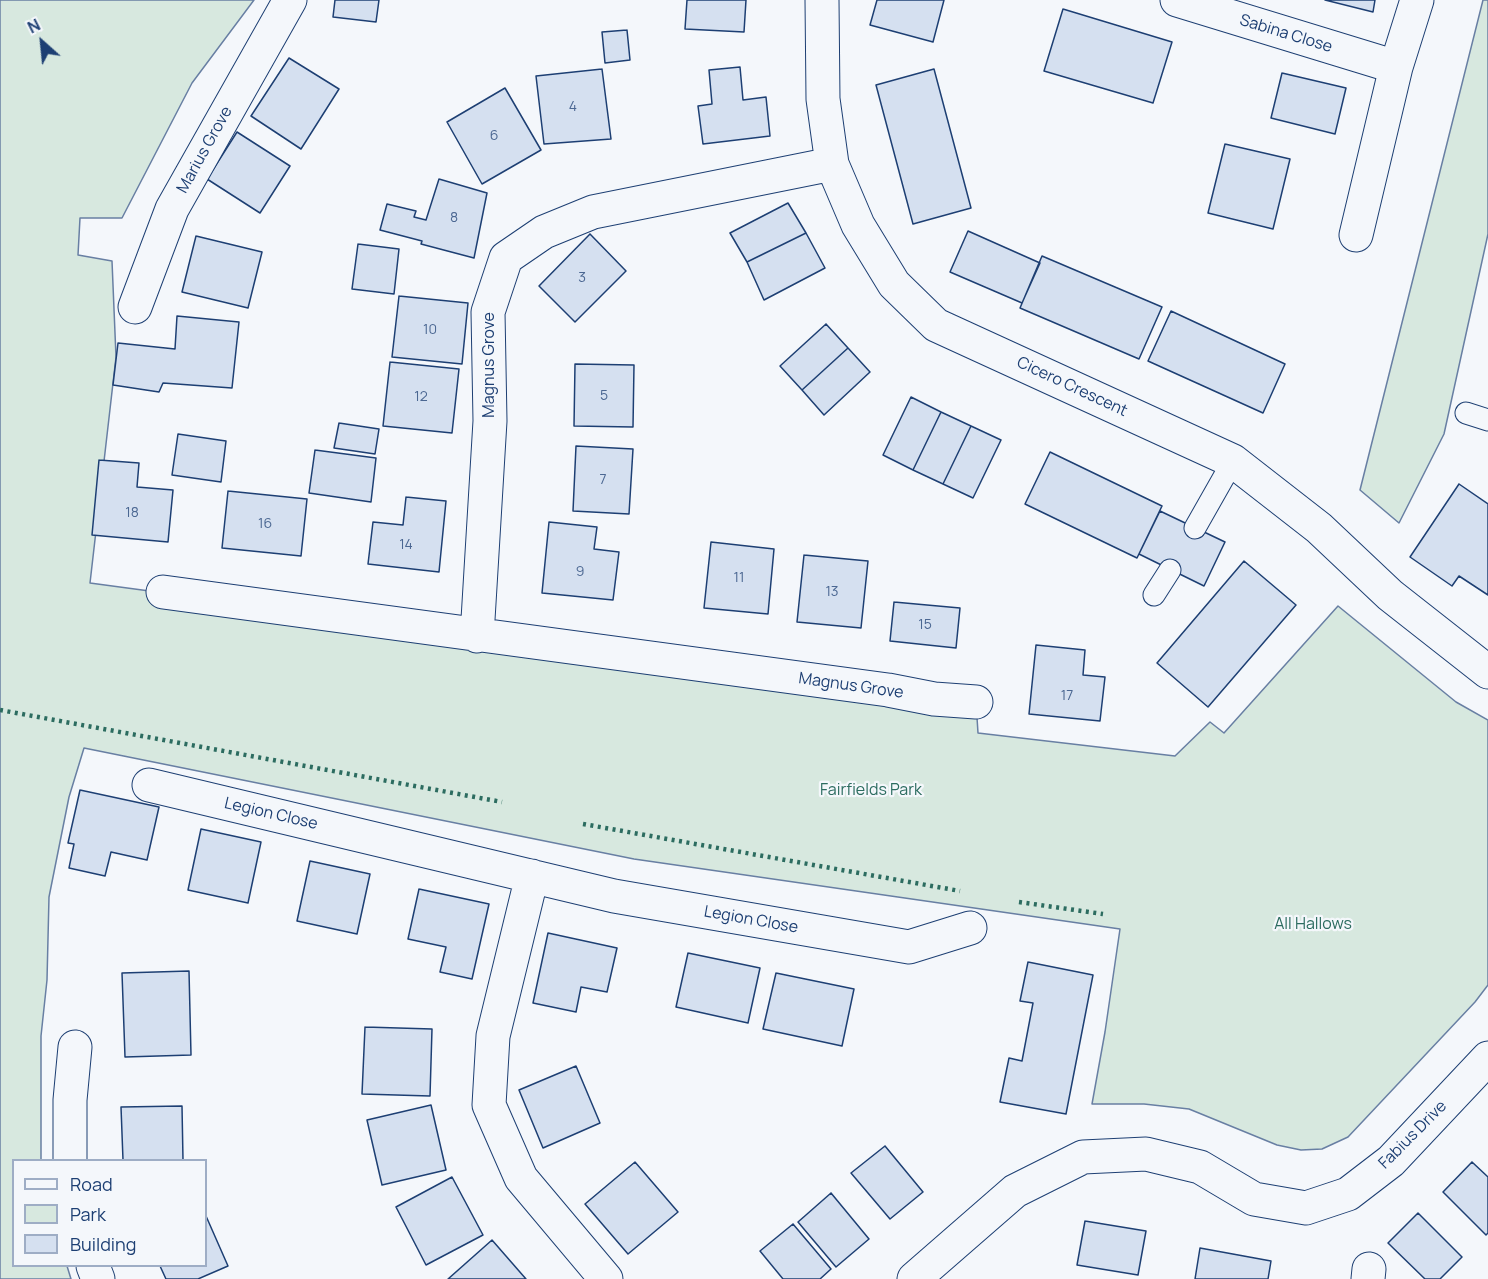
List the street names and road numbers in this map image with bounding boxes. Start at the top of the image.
street label: Sabina Close [1237,11,1335,57]
street label: Marius Grove [173,103,237,197]
street label: Magnus Grove [480,312,500,418]
street label: Cicero Crescent [1014,353,1130,421]
street label: Magnus Grove [797,669,905,703]
street label: Legion Close [222,794,320,834]
street label: Legion Close [702,902,800,938]
street label: Fabius Drive [1375,1097,1451,1173]

